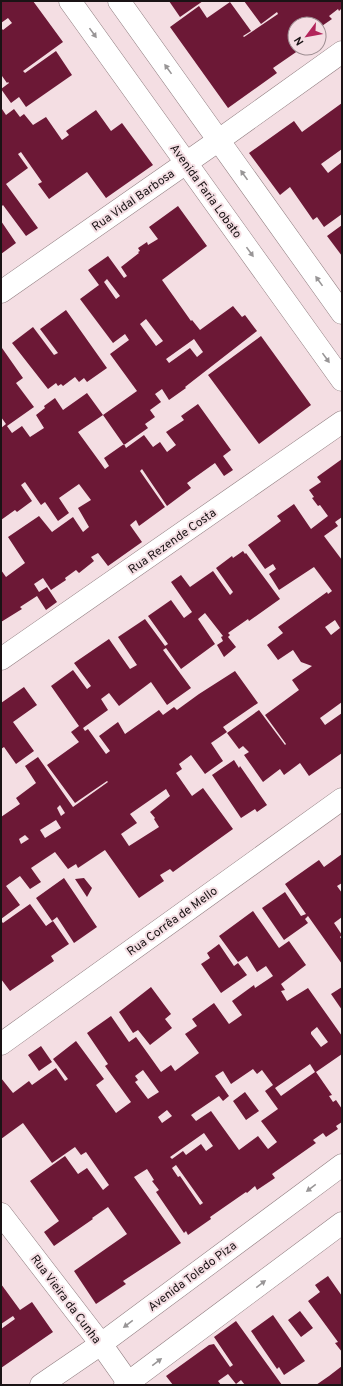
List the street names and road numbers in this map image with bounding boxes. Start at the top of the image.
street label: Avenida Faria Lobato [166,141,245,242]
street label: Rua Vidal Barbosa [89,166,178,235]
street label: Rua Rezende Costa [125,505,220,578]
street label: Rua Corrêa de Mello [124,883,221,960]
street label: Avenida Toledo Piza [145,1238,240,1315]
street label: Rua Vieira da Cunha [26,1252,104,1347]

